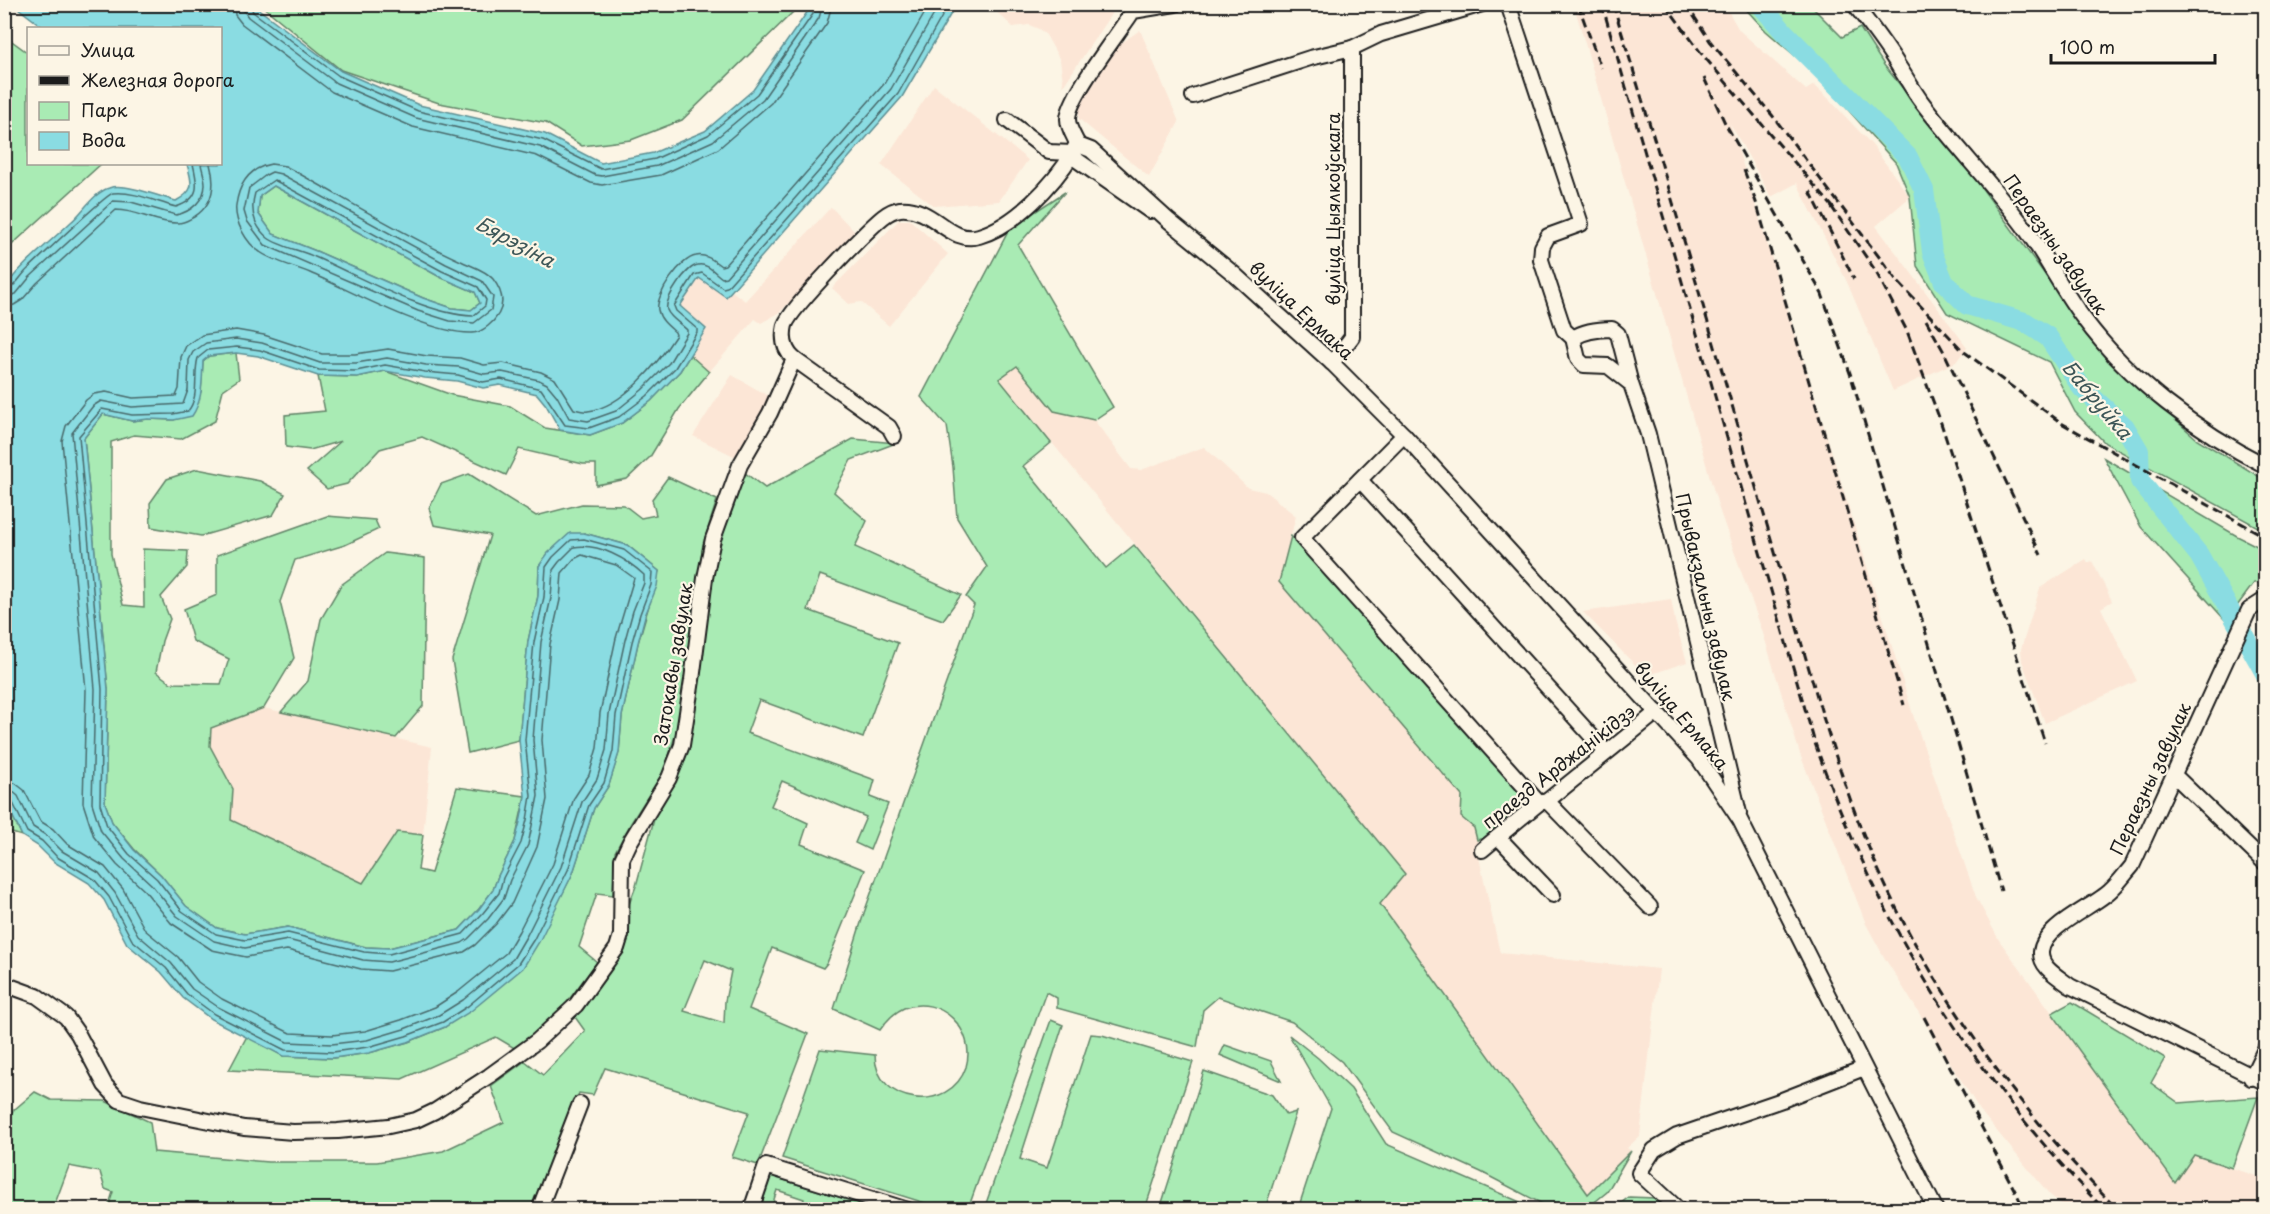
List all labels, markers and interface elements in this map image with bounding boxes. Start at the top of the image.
legend [27,27,222,165]
scale bar [2051,27,2214,65]
text: 100 m [2060,33,2115,60]
text: Улица [81,36,135,63]
text: Железная дорога [81,66,235,93]
text: Парк [81,96,128,123]
street label: вуліца Цыялкоўскага [1319,112,1346,305]
text: Вода [81,126,126,153]
street label: Пераезны завулак [1998,169,2115,320]
water label: Бярэзіна [471,208,561,275]
street label: вуліца Ермака [1244,254,1361,366]
water label: Бабруйка [2056,353,2140,446]
street label: Прывакзальны завулак [1669,490,1744,703]
street label: Затокавы завулак [646,580,699,747]
street label: вуліца Ермака [1629,655,1736,776]
street label: праезд Арджанікідзэ [1476,697,1641,834]
street label: Пераезны завулак [2102,697,2197,859]

